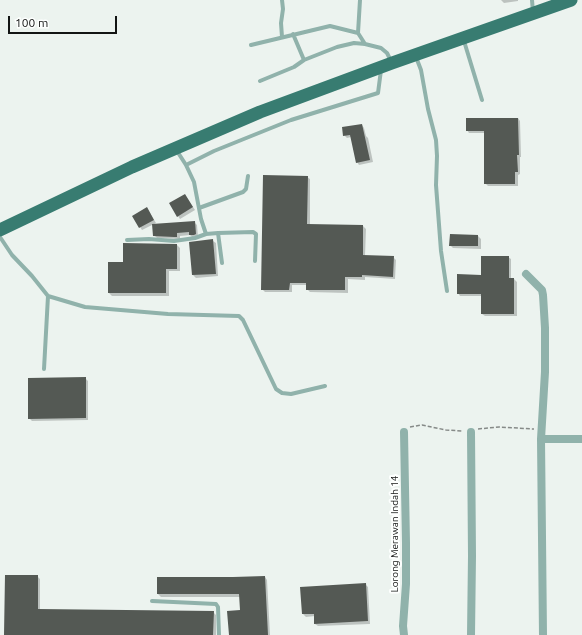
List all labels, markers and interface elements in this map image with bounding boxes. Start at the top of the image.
scale bar [10,8,119,34]
text: 100 m [15,16,48,29]
street label: Lorong Merawan Indah 14 [389,476,401,592]

